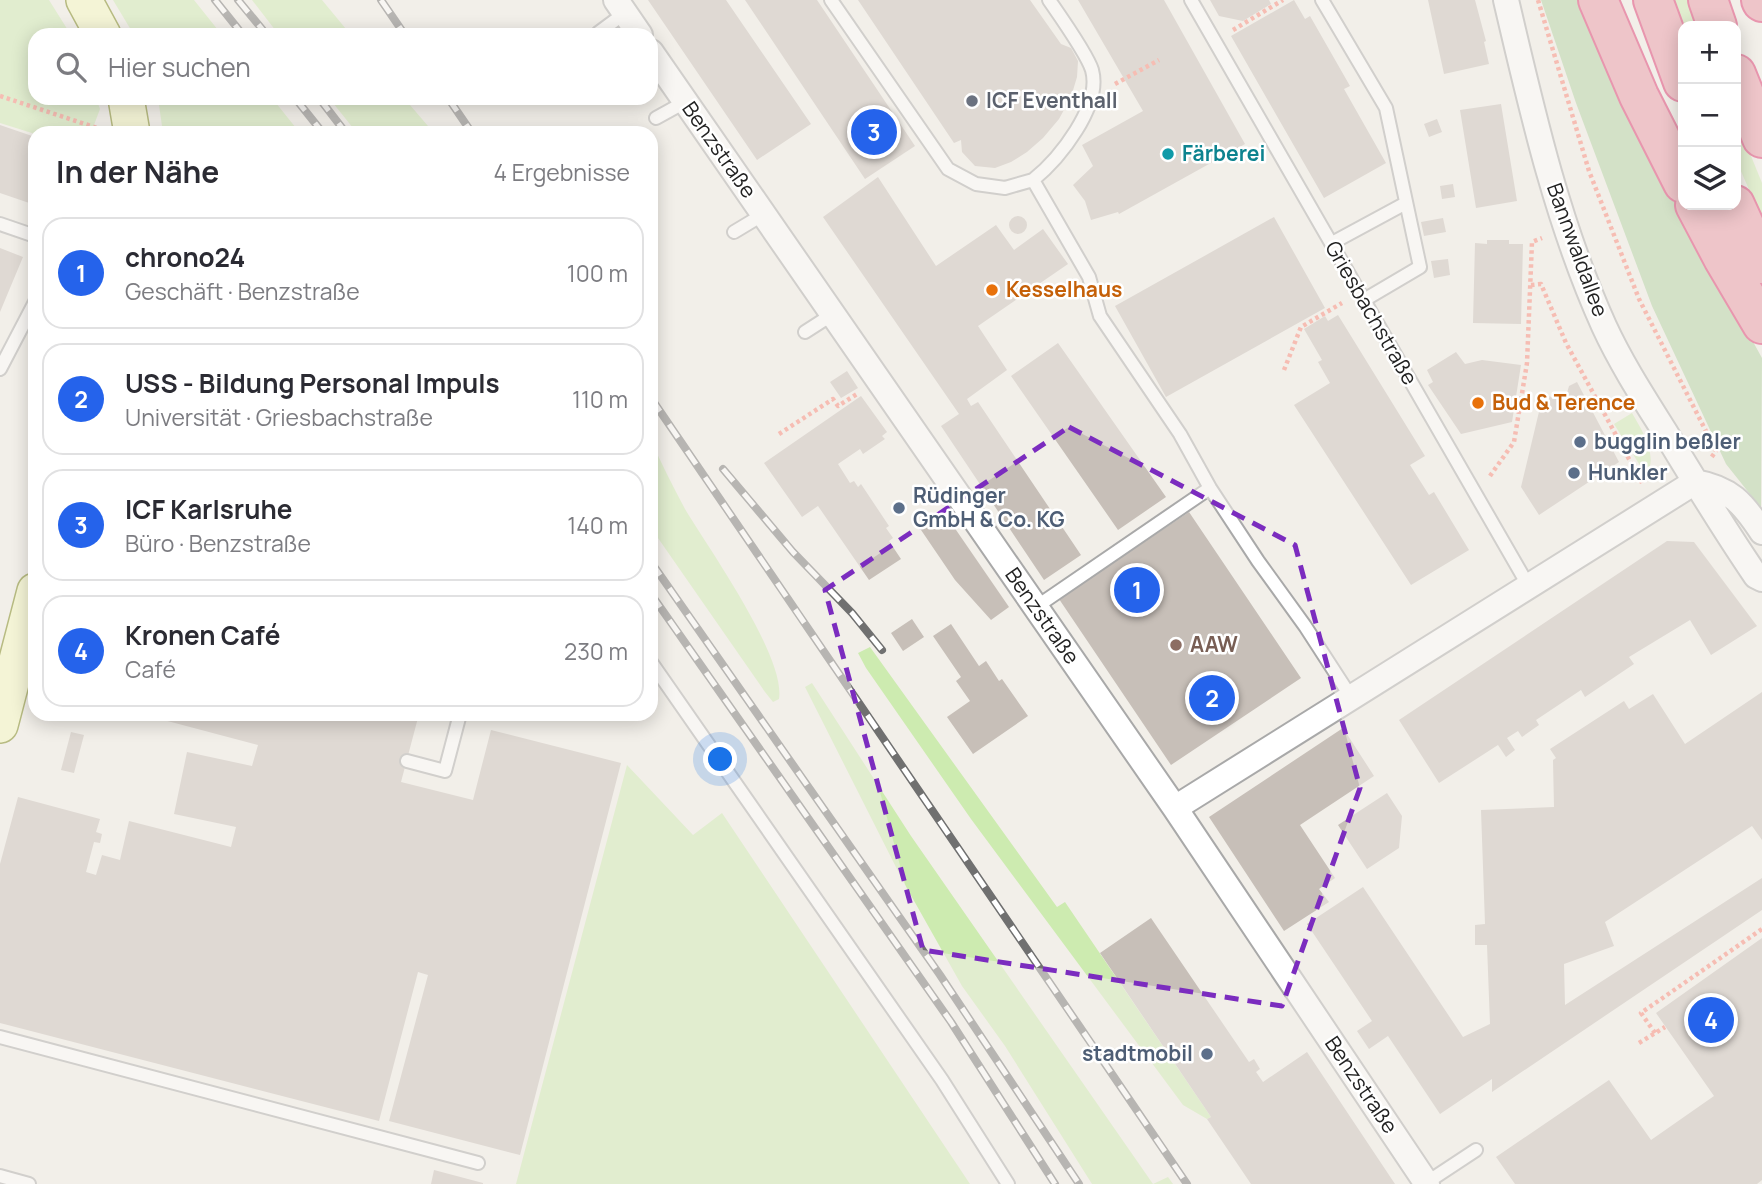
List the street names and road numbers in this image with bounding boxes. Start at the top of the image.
street label: Benzstraße [676,96,763,203]
street label: Bannwaldallee [1541,179,1615,320]
street label: Griesbachstraße [1319,235,1424,390]
street label: Benzstraße [999,562,1086,669]
street label: Benzstraße [1319,1030,1405,1139]

